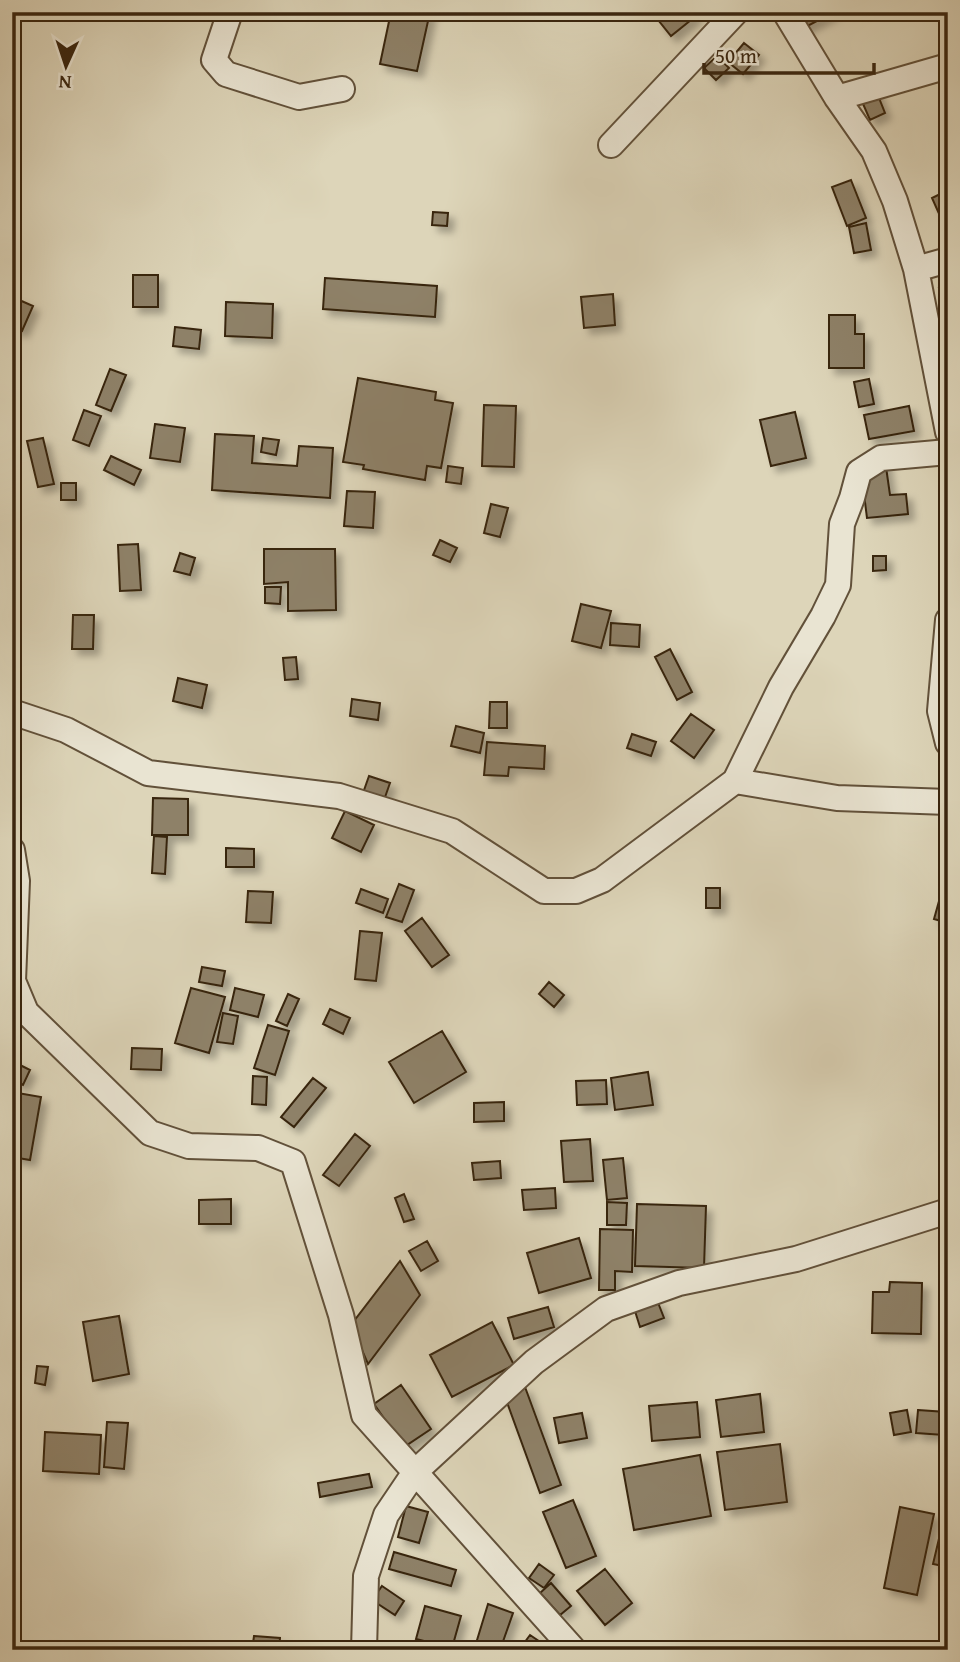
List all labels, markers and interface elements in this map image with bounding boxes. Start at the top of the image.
north arrow [32,32,102,102]
scale bar [704,32,874,76]
text: 50 m [715,40,757,71]
text: N [58,69,72,97]

